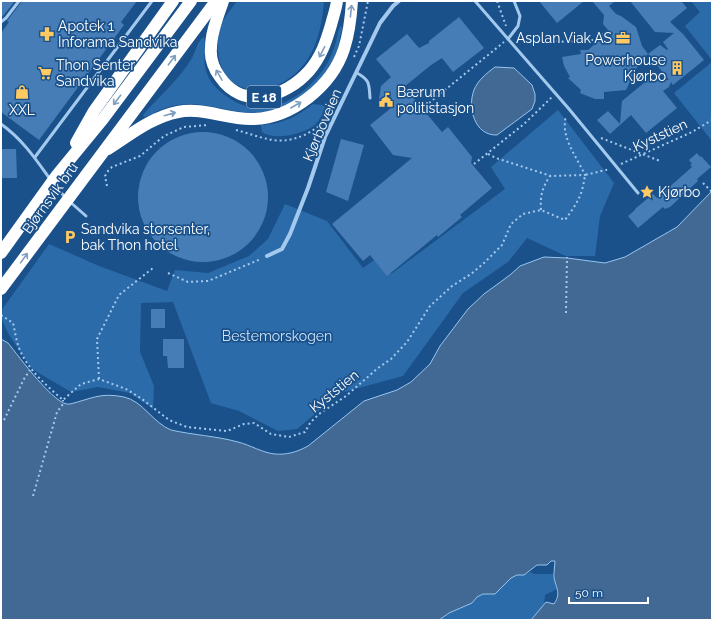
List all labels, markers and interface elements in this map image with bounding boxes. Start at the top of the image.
one-way arrow [347,5,355,18]
place label: Apotek 1 Inforama Sandvika [58,18,177,50]
pharmacy icon: Apotek 1 Inforama Sandvika [39,26,55,42]
place label: Asplan Viak AS [516,30,612,46]
office icon: Asplan Viak AS [615,30,631,46]
one-way arrow [318,45,325,57]
place label: Powerhouse Kjørbo [585,52,666,84]
one-way arrow [167,54,176,65]
place label: Thon Senter Sandvika [56,57,135,89]
building icon: Powerhouse Kjørbo [669,60,685,76]
supermarket icon: Thon Senter Sandvika [37,65,53,81]
one-way arrow [214,69,222,81]
shop icon: XXL [14,84,30,100]
place label: Bærum politistasjon [397,84,474,116]
road number: E 18 [247,86,281,108]
street label: Kjørboveien [300,86,344,164]
public building icon: Bærum politistasjon [378,92,394,108]
one-way arrow [113,94,121,105]
one-way arrow [290,101,302,109]
place label: XXL [9,102,35,118]
one-way arrow [163,110,176,117]
street label: Kyststien [630,115,690,155]
street label: Bjørnsvik bru [19,159,81,237]
place icon: Kjørbo [639,184,655,200]
place label: Kjørbo [658,184,700,200]
place label: Sandvika storsenter, bak Thon hotel [81,221,210,253]
parking icon: Sandvika storsenter, bak Thon hotel [62,229,78,245]
one-way arrow [20,252,28,263]
park label: Bestemorskogen [222,328,332,344]
street label: Kyststien [306,366,362,416]
scale bar [569,579,648,605]
text: 50 m [575,586,603,600]

